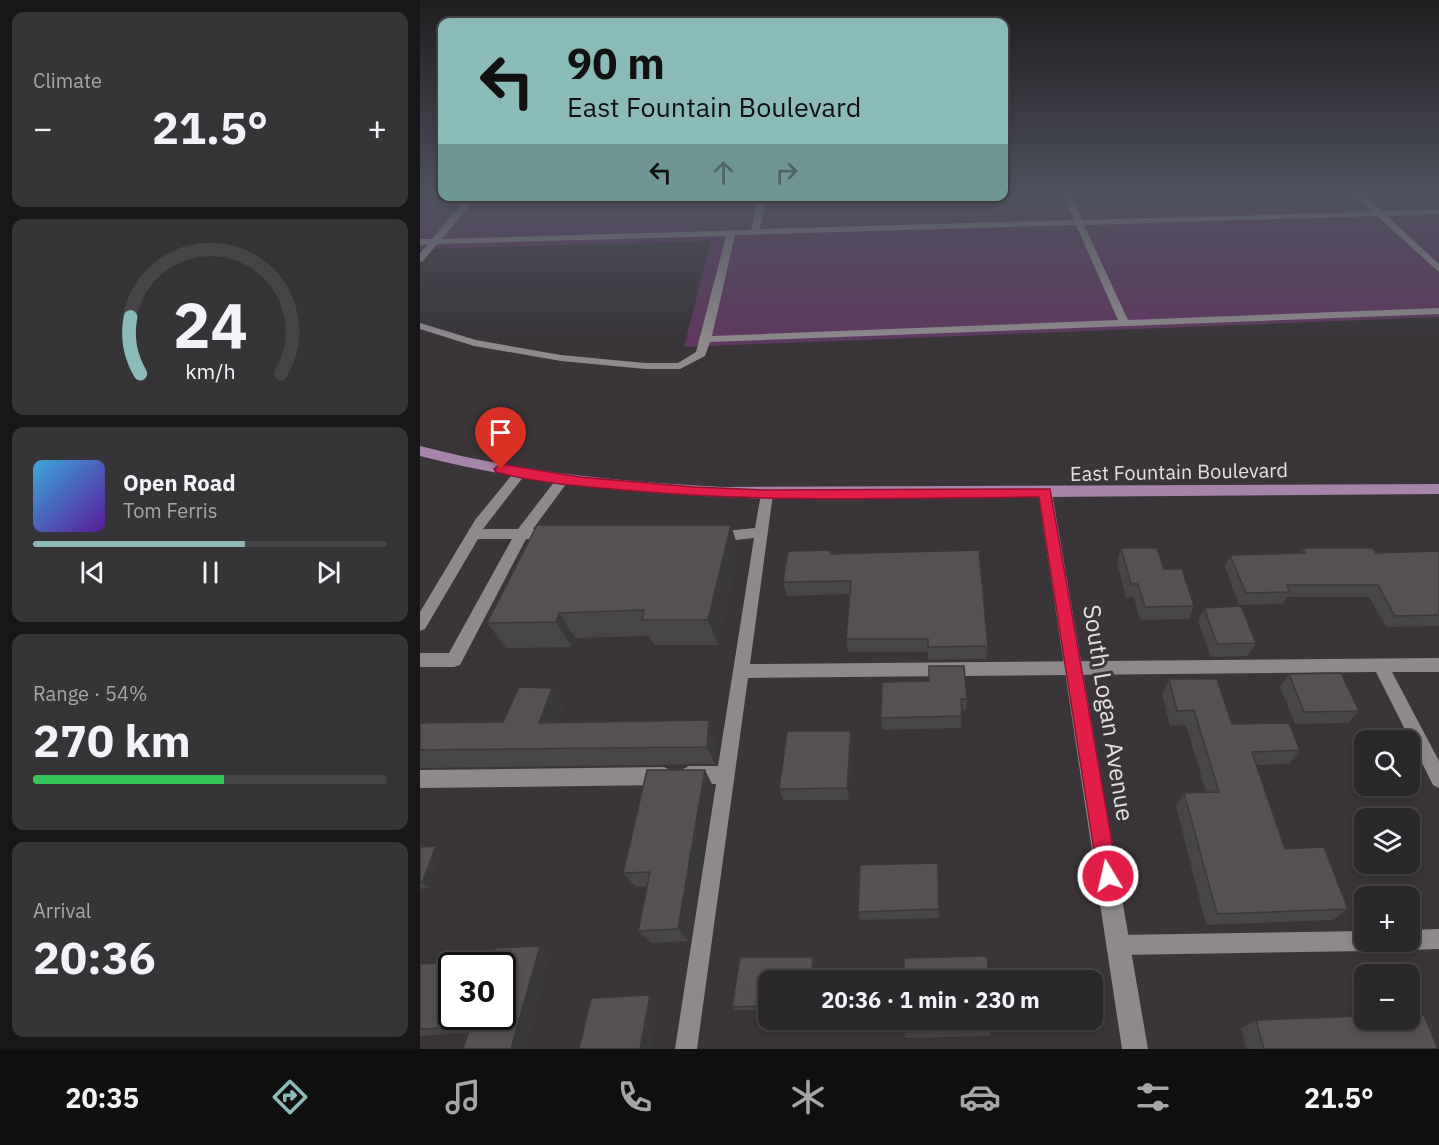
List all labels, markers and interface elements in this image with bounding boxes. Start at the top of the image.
text: 90 m [567,36,665,91]
icon: left [468,42,546,120]
text: Climate [33,67,102,94]
text: East Fountain Boulevard [567,89,861,124]
text: 21.5° [152,98,268,156]
text: − [33,106,53,149]
text: + [367,106,387,149]
icon: left [644,156,677,189]
icon: ahead [707,156,740,189]
icon: right [770,156,803,189]
text: 24 [173,284,247,365]
text: km/h [185,358,235,386]
pin [475,407,526,469]
icon: arrive [484,416,517,449]
street label: East Fountain Boulevard [1070,456,1288,487]
text: Open Road [123,468,236,497]
text: Tom Ferris [123,497,218,524]
icon: previous [76,556,109,589]
icon: pause [194,556,227,589]
icon: next [312,556,345,589]
street label: South Logan Avenue [1076,602,1142,823]
text: Range · 54% [33,680,148,707]
text: 270 km [33,711,191,769]
map controls [1354,730,1420,1030]
button: search [1354,730,1420,796]
button: layers [1354,808,1420,874]
position arrow [1076,844,1140,908]
button: + [1354,886,1420,952]
text: Arrival [33,897,91,924]
text: 20:36 [33,928,156,986]
speed limit sign: 30 [438,952,516,1030]
button: − [1354,964,1420,1030]
text: 20:36 · 1 min · 230 m [821,985,1040,1014]
icon: directions [269,1076,311,1118]
icon: music [442,1076,484,1118]
icon: phone [614,1076,656,1118]
icon: climate [787,1076,829,1118]
icon: car [959,1076,1001,1118]
icon: filters [1132,1076,1174,1118]
text: 20:35 [65,1080,139,1115]
text: 21.5° [1304,1080,1374,1115]

